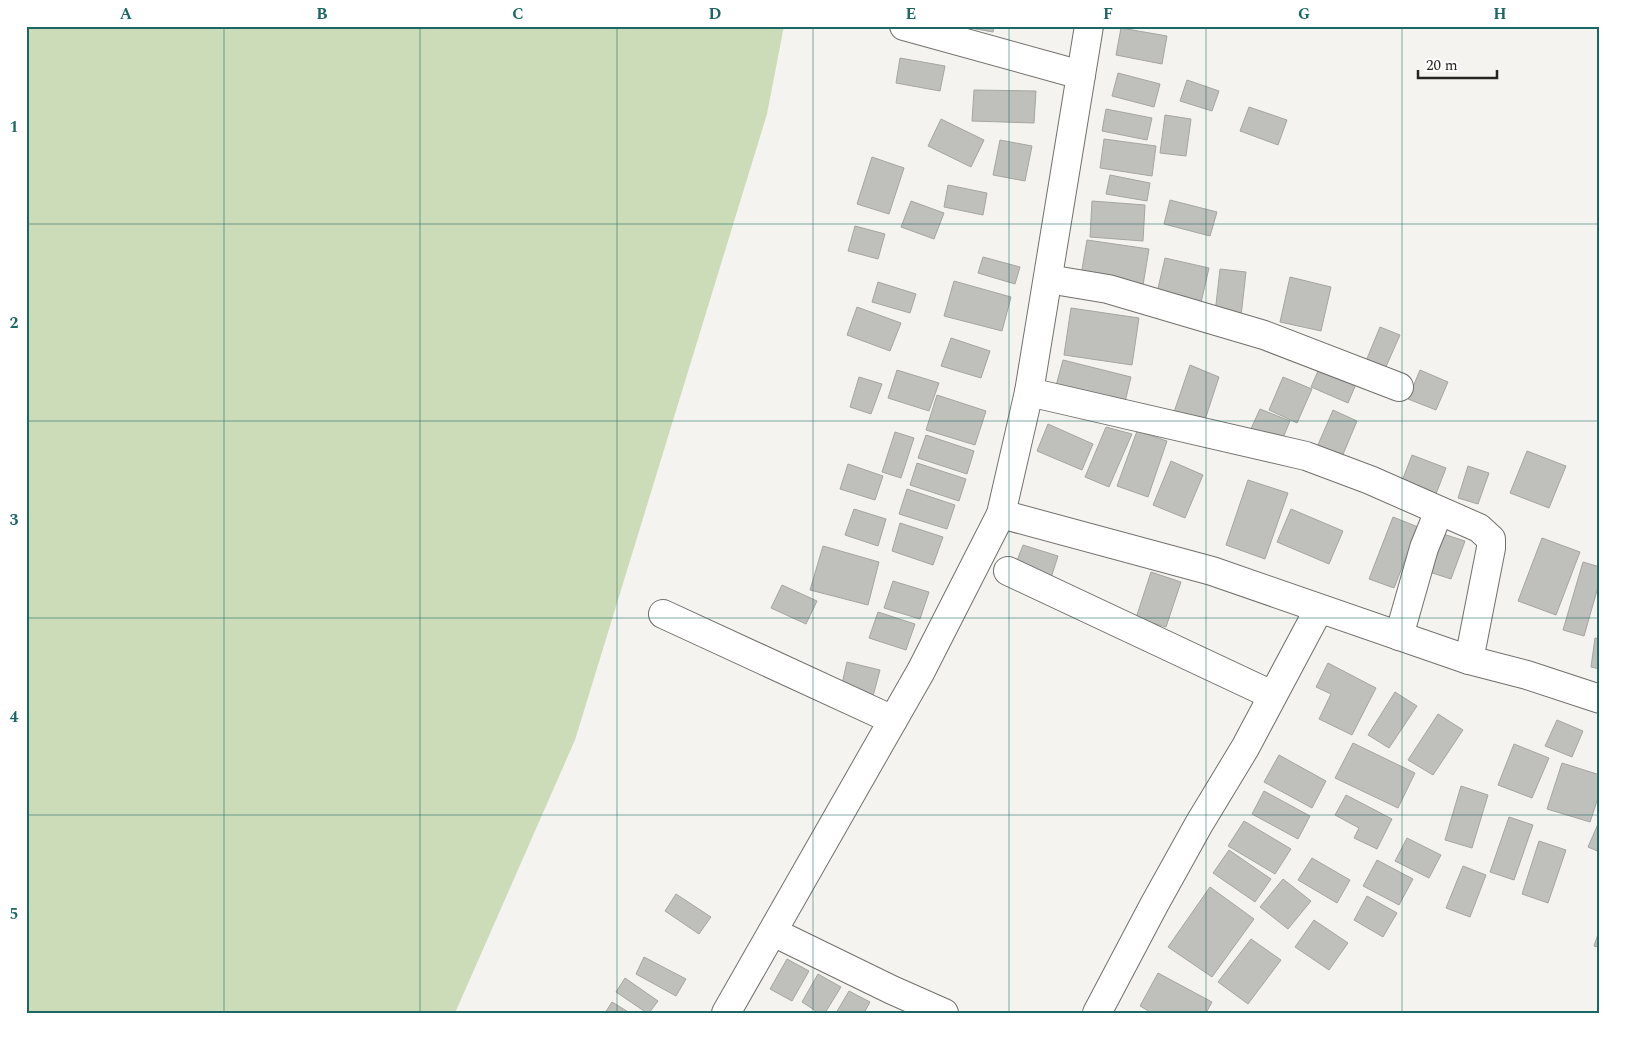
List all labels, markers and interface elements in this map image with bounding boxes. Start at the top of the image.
text: A [120,2,133,26]
text: B [316,2,328,26]
text: C [512,2,524,26]
text: D [709,2,722,26]
text: E [906,2,916,26]
text: F [1103,2,1113,26]
text: G [1298,2,1310,26]
text: H [1493,2,1507,26]
scale bar [1418,48,1497,80]
text: 20 m [1426,54,1458,77]
text: 1 [10,115,18,139]
text: 2 [10,311,19,335]
text: 3 [10,508,19,532]
text: 4 [10,705,19,729]
text: 5 [10,902,18,926]

